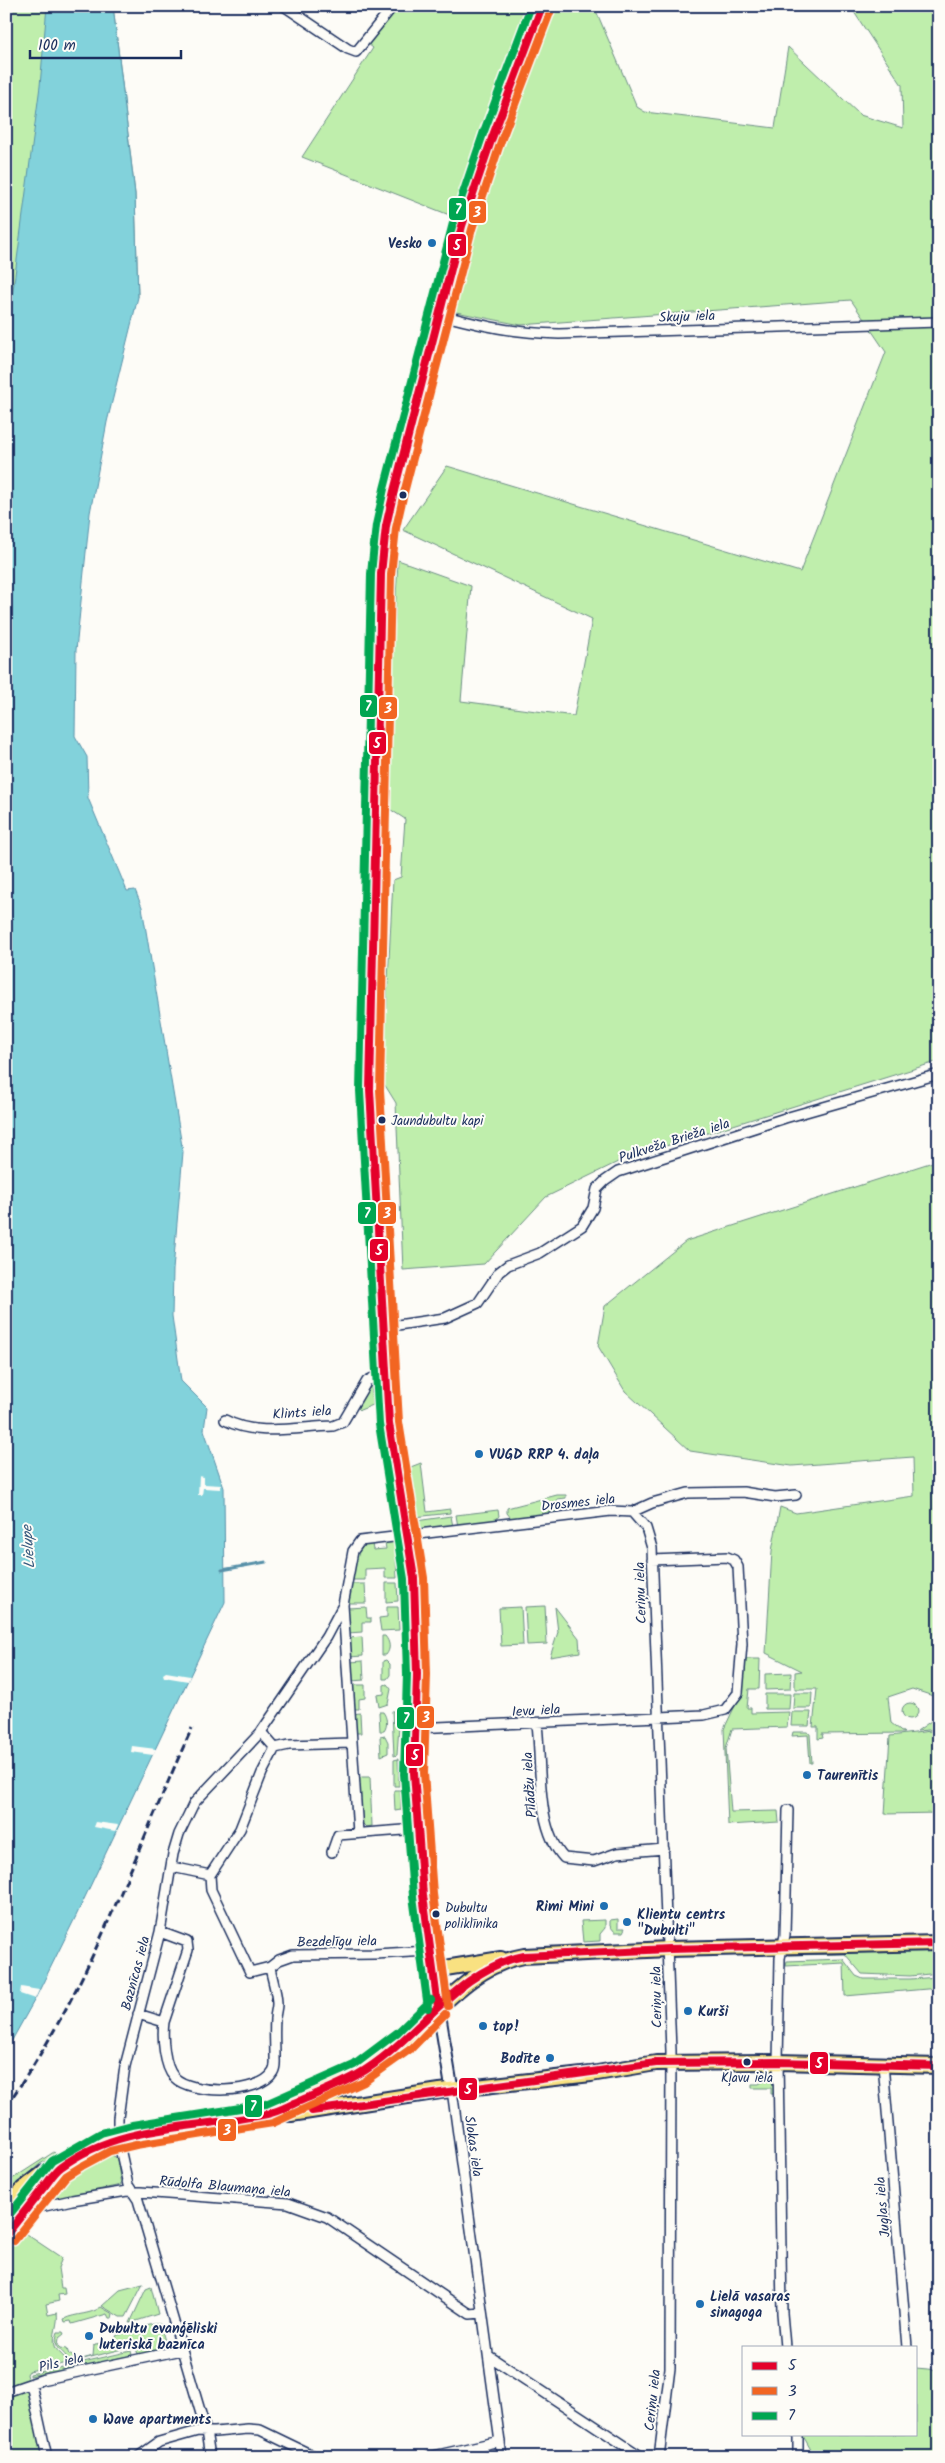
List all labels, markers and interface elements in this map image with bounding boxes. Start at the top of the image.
scale bar [30,28,181,60]
text: 100 m [38,34,76,58]
line badge: 7 [448,197,467,221]
text: 7 [455,199,462,221]
line badge: 3 [468,200,487,224]
text: 3 [472,202,481,224]
place label: Vesko [388,233,423,255]
line badge: 5 [447,233,467,257]
text: 5 [452,235,462,257]
marker: Vesko [426,237,438,249]
street label: Skuju iela [659,305,716,329]
unlabelled marker [398,490,408,500]
line badge: 7 [359,694,378,718]
text: 7 [365,696,372,718]
line badge: 3 [378,696,398,720]
text: 3 [383,698,392,720]
line badge: 5 [368,731,387,755]
text: 5 [372,733,382,755]
place label: Jaundubultu kapi [391,1111,484,1132]
street label: Pulkveža Brieža iela [616,1113,733,1169]
marker: Jaundubultu kapi [377,1115,387,1125]
line badge: 7 [357,1201,377,1225]
line badge: 3 [377,1201,397,1225]
text: 7 [364,1203,371,1225]
text: 3 [382,1203,391,1225]
line badge: 5 [369,1238,389,1262]
text: 5 [374,1240,384,1262]
street label: Klints iela [272,1400,332,1426]
place label: VUGD RRP 4. daļa [489,1444,599,1466]
marker: VUGD RRP 4. daļa [473,1448,485,1460]
street label: Drosmes iela [540,1488,616,1518]
water label: Lielupe [15,1523,42,1569]
street label: Ceriņu iela [629,1562,653,1624]
street label: Ievu iela [511,1699,561,1723]
line badge: 3 [416,1705,435,1729]
line badge: 7 [396,1706,415,1730]
text: 3 [421,1707,430,1729]
text: 7 [403,1708,410,1730]
line badge: 5 [405,1743,424,1767]
text: 5 [410,1745,420,1767]
street label: Pīlādžu iela [517,1751,543,1819]
place label: Taurenītis [817,1765,879,1787]
marker: Taurenītis [801,1769,813,1781]
place label: Rimi Mini [536,1896,594,1918]
place label: Dubultu poliklīnika [444,1898,498,1935]
marker: Rimi Mini [598,1900,610,1912]
place label: Klientu centrs "Dubulti" [637,1904,726,1942]
marker: Dubultu poliklīnika [431,1909,441,1919]
marker: Klientu centrs "Dubulti" [621,1916,633,1928]
street label: Bezdelīgu iela [297,1930,377,1954]
street label: Baznīcas iela [115,1933,156,2013]
street label: Ceriņu iela [645,1966,669,2028]
place label: Kurši [698,2001,729,2023]
marker: Kurši [682,2005,694,2017]
place label: top! [493,2016,520,2038]
marker: top! [477,2020,489,2032]
place label: Bodīte [501,2048,540,2070]
line badge: 5 [809,2051,829,2075]
marker: Bodīte [544,2052,556,2064]
text: 5 [814,2053,824,2075]
marker: Kļavu iela [742,2057,752,2067]
place label: Kļavu iela [721,2068,773,2089]
line badge: 5 [458,2077,478,2101]
text: 5 [463,2079,473,2101]
line badge: 7 [244,2094,263,2118]
text: 7 [250,2096,257,2118]
street label: Slokas iela [458,2114,488,2178]
line badge: 3 [217,2118,237,2142]
text: 3 [222,2120,231,2142]
street label: Rūdolfa Blaumaņa iela [158,2170,291,2204]
street label: Juglas iela [869,2176,897,2238]
place label: Lielā vasaras sinagoga [710,2286,790,2324]
marker: Lielā vasaras sinagoga [694,2298,706,2310]
place label: Dubultu evanģēliski luteriskā baznīca [99,2318,217,2356]
marker: Dubultu evanģēliski luteriskā baznīca [83,2330,95,2342]
legend [742,2346,918,2436]
street label: Pils iela [37,2347,86,2379]
text: 5 [788,2354,797,2378]
street label: Ceriņu iela [639,2368,667,2432]
text: 3 [788,2380,797,2404]
text: 7 [788,2404,796,2428]
place label: Wave apartments [103,2409,212,2431]
marker: Wave apartments [87,2413,99,2425]

